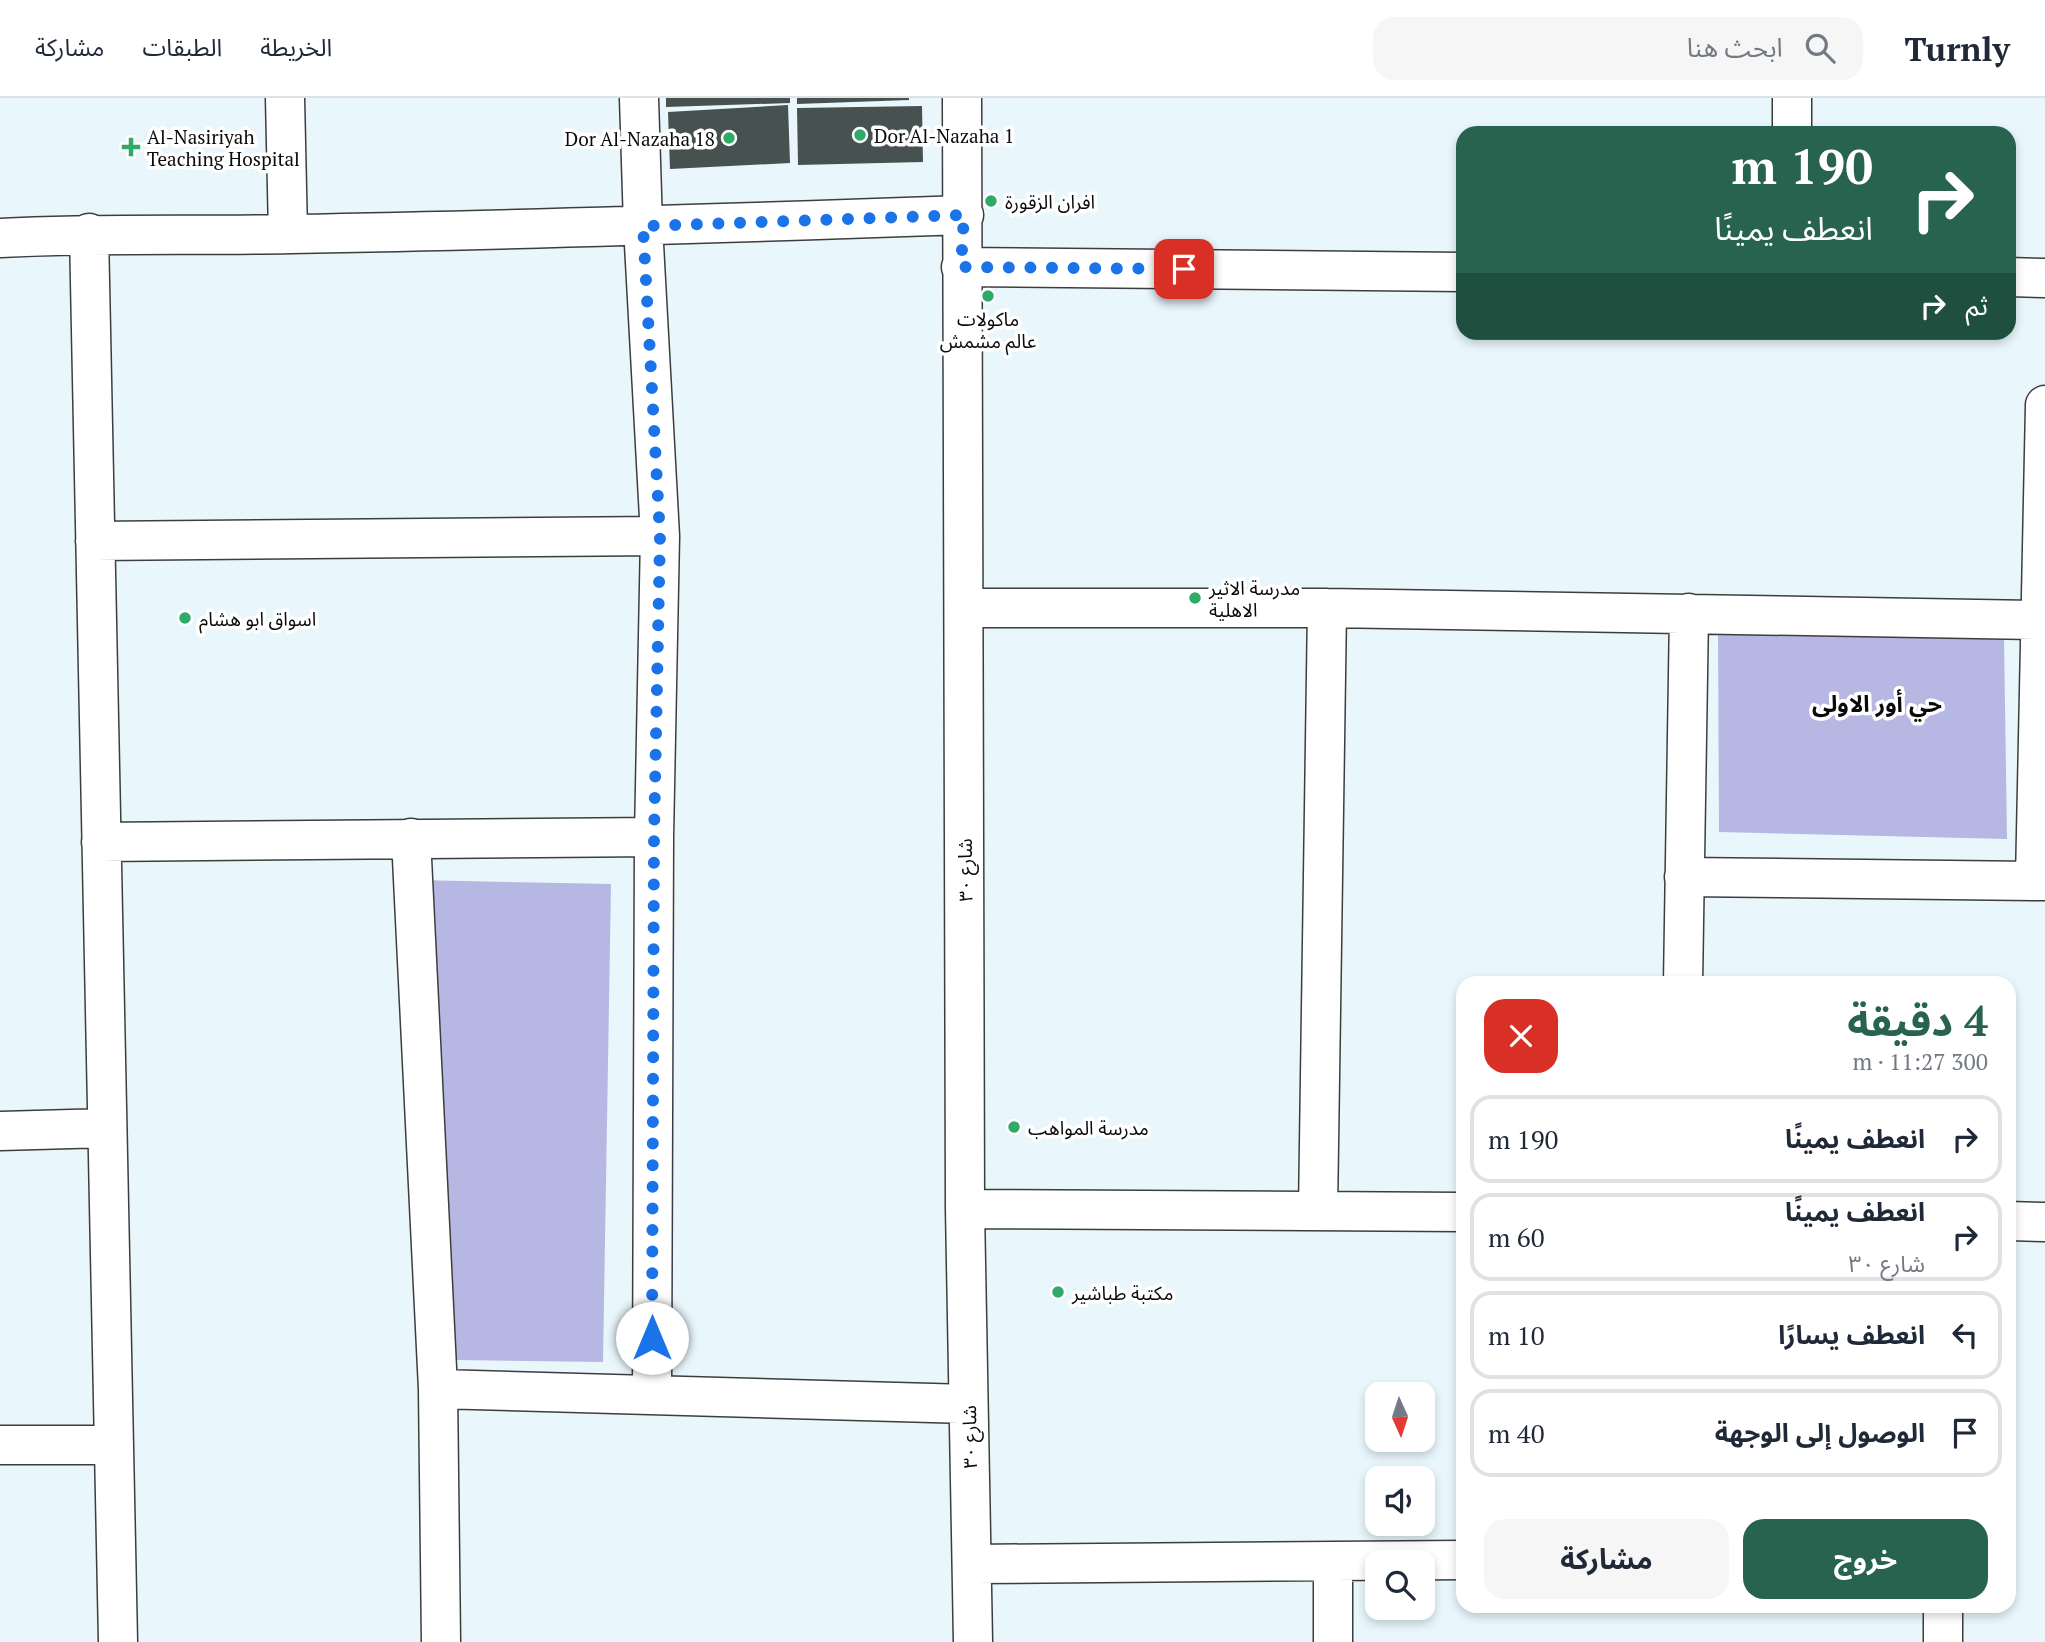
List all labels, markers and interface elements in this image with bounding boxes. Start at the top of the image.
search box [1373,17,1863,80]
text: Turnly [1905,27,2010,70]
icon: search [1801,29,1839,67]
text: ابحث هنا [1687,30,1783,64]
text: مشاركة [35,31,104,63]
text: الطبقات [142,31,222,63]
text: الخريطة [260,31,332,63]
place label: Dor Al-Nazaha 1 [874,123,1014,148]
place label: Al-Nasiriyah Teaching Hospital [147,124,300,171]
place label: Dor Al-Nazaha 18 [565,126,715,151]
marker: Dor Al-Nazaha 1 [852,127,868,143]
marker: Dor Al-Nazaha 18 [721,130,737,146]
text: 190 m [1731,133,1873,198]
marker: Al-Nasiriyah Teaching Hospital [121,137,141,157]
icon: right [1897,154,1988,245]
place label: افران الزقورة [1005,189,1095,214]
marker: افران الزقورة [983,193,999,209]
text: انعطف يمينًا [1714,207,1873,249]
pin [1154,239,1214,299]
icon: arrive [1165,250,1203,288]
icon: right [1914,287,1952,325]
marker: ماكولات عالم مشمش [980,288,996,304]
text: ثم [1966,288,1988,322]
place label: ماكولات عالم مشمش [940,306,1036,356]
place label: مدرسة الاثير الاهلية [1208,575,1300,622]
marker: مدرسة الاثير الاهلية [1187,590,1203,606]
place label: اسواق ابو هشام [199,606,316,634]
marker: اسواق ابو هشام [177,610,193,626]
district label: حي أور الاولى [1812,688,1942,722]
street label: شارع ٣٠ [952,838,979,902]
text: 4 دقيقة [1847,992,1988,1048]
button: close [1484,999,1558,1073]
text: 300 m · 11:27 [1853,1046,1988,1077]
place label: مدرسة المواهب [1028,1115,1149,1140]
marker: مدرسة المواهب [1006,1119,1022,1135]
icon: right [1946,1120,1984,1158]
text: انعطف يمينًا [1785,1121,1925,1155]
text: 190 m [1488,1122,1558,1156]
text: انعطف يمينًا [1785,1194,1925,1228]
icon: right [1946,1218,1984,1256]
text: 60 m [1488,1220,1545,1254]
text: شارع ٣٠ [1848,1248,1925,1279]
place label: مكتبة طباشير [1071,1280,1174,1305]
marker: مكتبة طباشير [1050,1284,1066,1300]
position arrow [615,1301,689,1375]
icon: left [1946,1316,1984,1354]
text: انعطف يسارًا [1778,1317,1925,1351]
text: 10 m [1488,1318,1545,1352]
north arrow [1365,1382,1435,1452]
map controls [1365,1382,1435,1620]
street label: شارع ٣٠ [956,1405,984,1469]
icon: arrive [1946,1414,1984,1452]
text: الوصول إلى الوجهة [1715,1415,1925,1449]
text: 40 m [1488,1416,1545,1450]
button: sound [1365,1466,1435,1536]
button: مشاركة [1484,1519,1729,1599]
button: خروج [1743,1519,1988,1599]
button: search [1365,1550,1435,1620]

